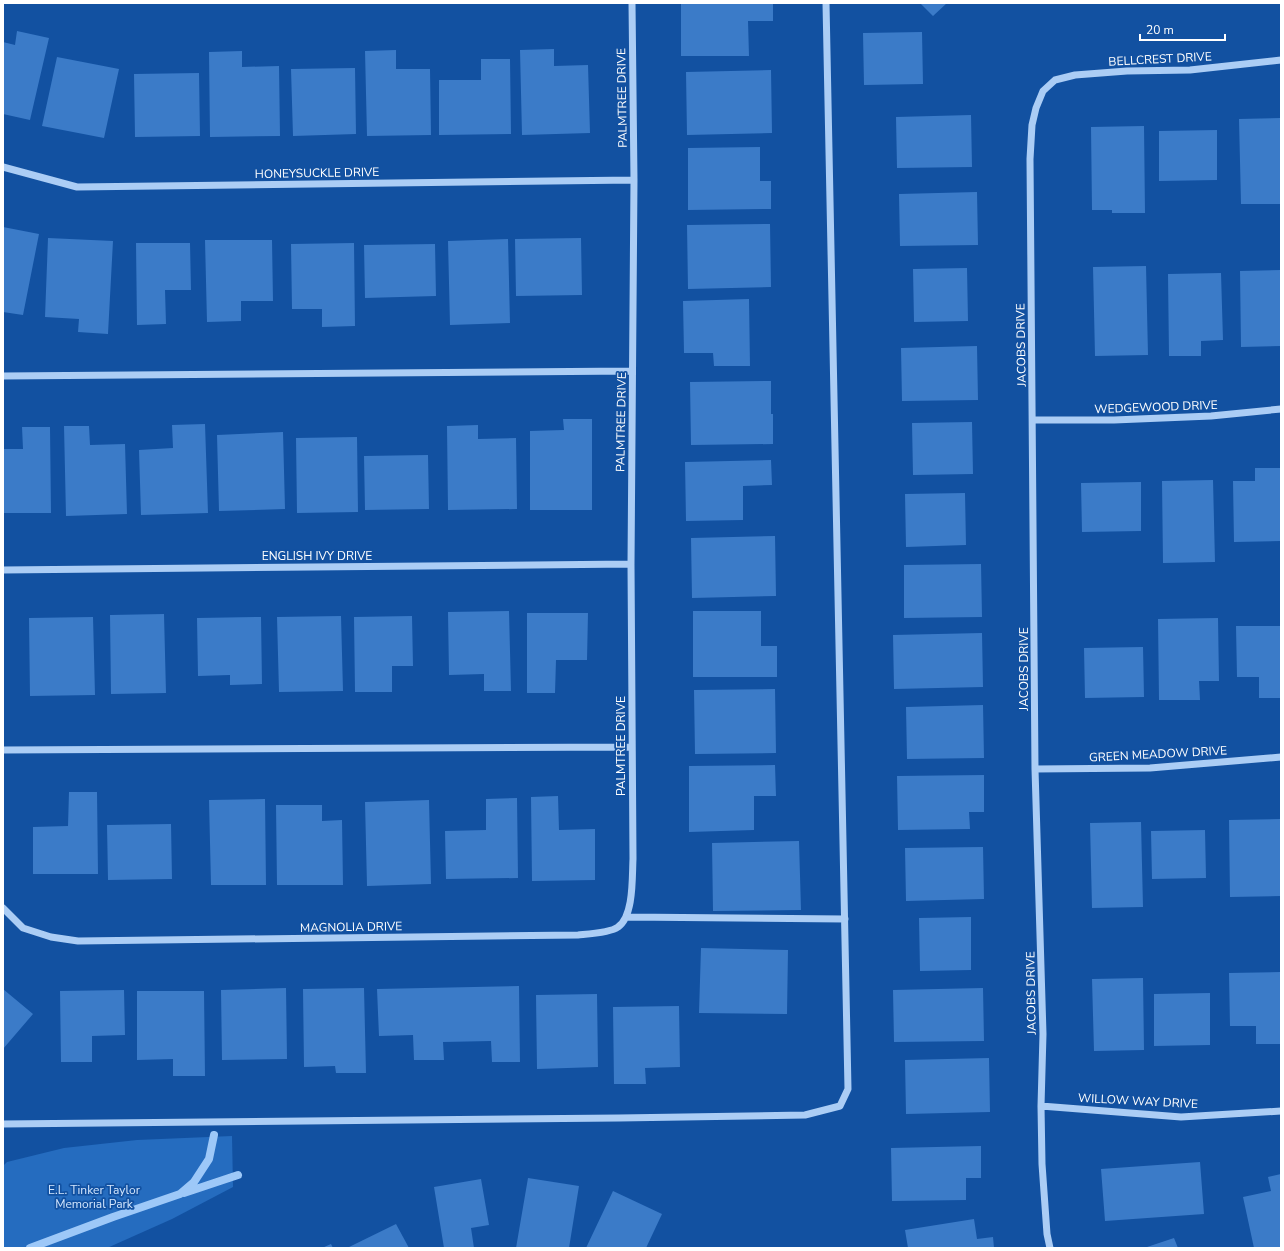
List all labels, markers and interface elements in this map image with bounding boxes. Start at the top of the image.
scale bar [1140,16,1225,42]
text: 20 m [1146,22,1174,38]
street label: PALMTREE DRIVE [613,48,631,148]
street label: BELLCREST DRIVE [1108,48,1212,70]
street label: HONEYSUCKLE DRIVE [255,164,379,182]
street label: JACOBS DRIVE [1012,303,1030,388]
street label: PALMTREE DRIVE [612,372,630,472]
street label: WEDGEWOOD DRIVE [1094,397,1218,417]
street label: ENGLISH IVY DRIVE [262,548,372,564]
street label: JACOBS DRIVE [1016,627,1032,712]
street label: PALMTREE DRIVE [613,696,629,796]
street label: GREEN MEADOW DRIVE [1089,742,1227,766]
street label: MAGNOLIA DRIVE [300,918,402,936]
street label: JACOBS DRIVE [1022,951,1040,1036]
street label: WILLOW WAY DRIVE [1078,1090,1198,1112]
park label: E.L. Tinker Taylor Memorial Park [48,1182,141,1212]

